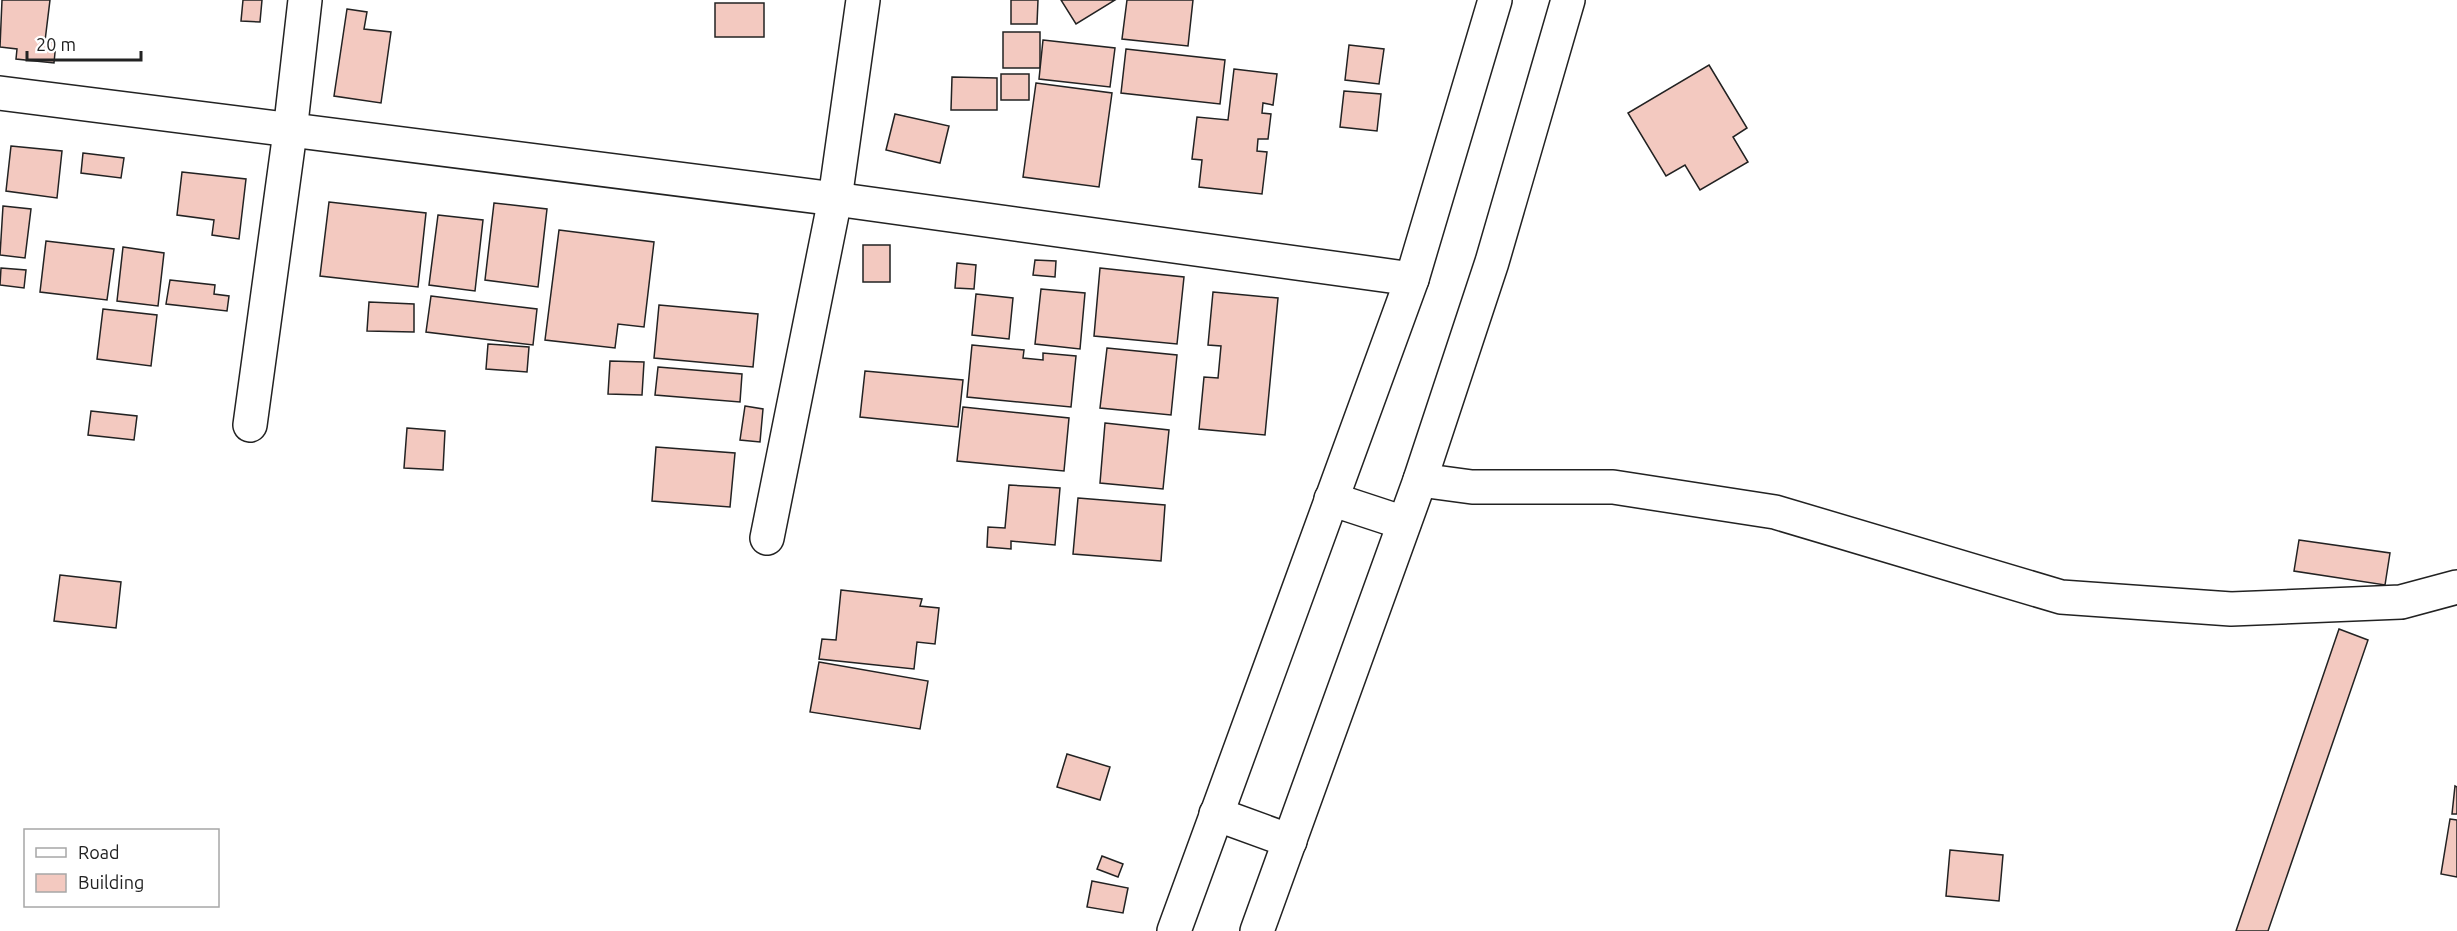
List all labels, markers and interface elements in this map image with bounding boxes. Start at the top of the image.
scale bar [27,24,141,62]
text: 20 m [36,34,76,54]
legend [24,829,219,907]
text: Road [78,842,120,862]
text: Building [78,872,144,892]

